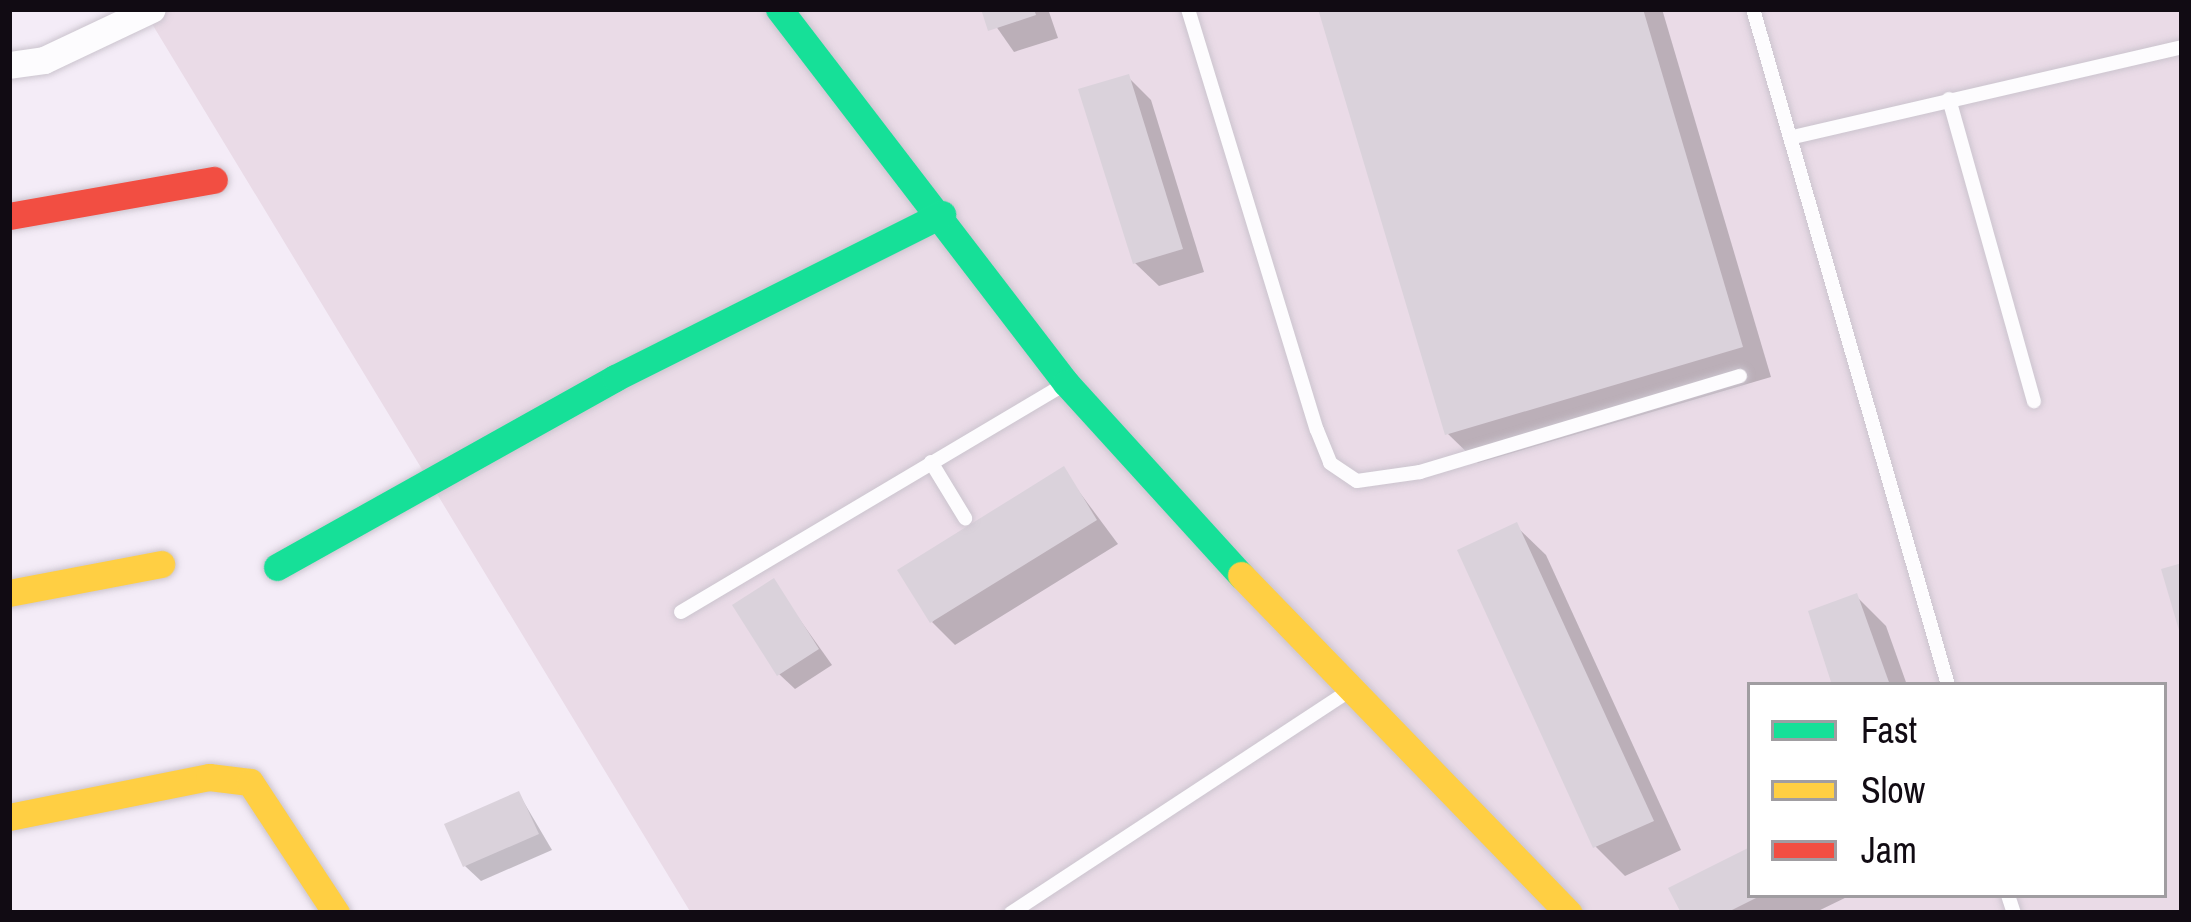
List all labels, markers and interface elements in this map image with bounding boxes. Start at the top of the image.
legend [1747,682,2167,898]
text: Fast [1861,706,1917,754]
text: Slow [1861,766,1925,814]
text: Jam [1861,826,1917,874]

